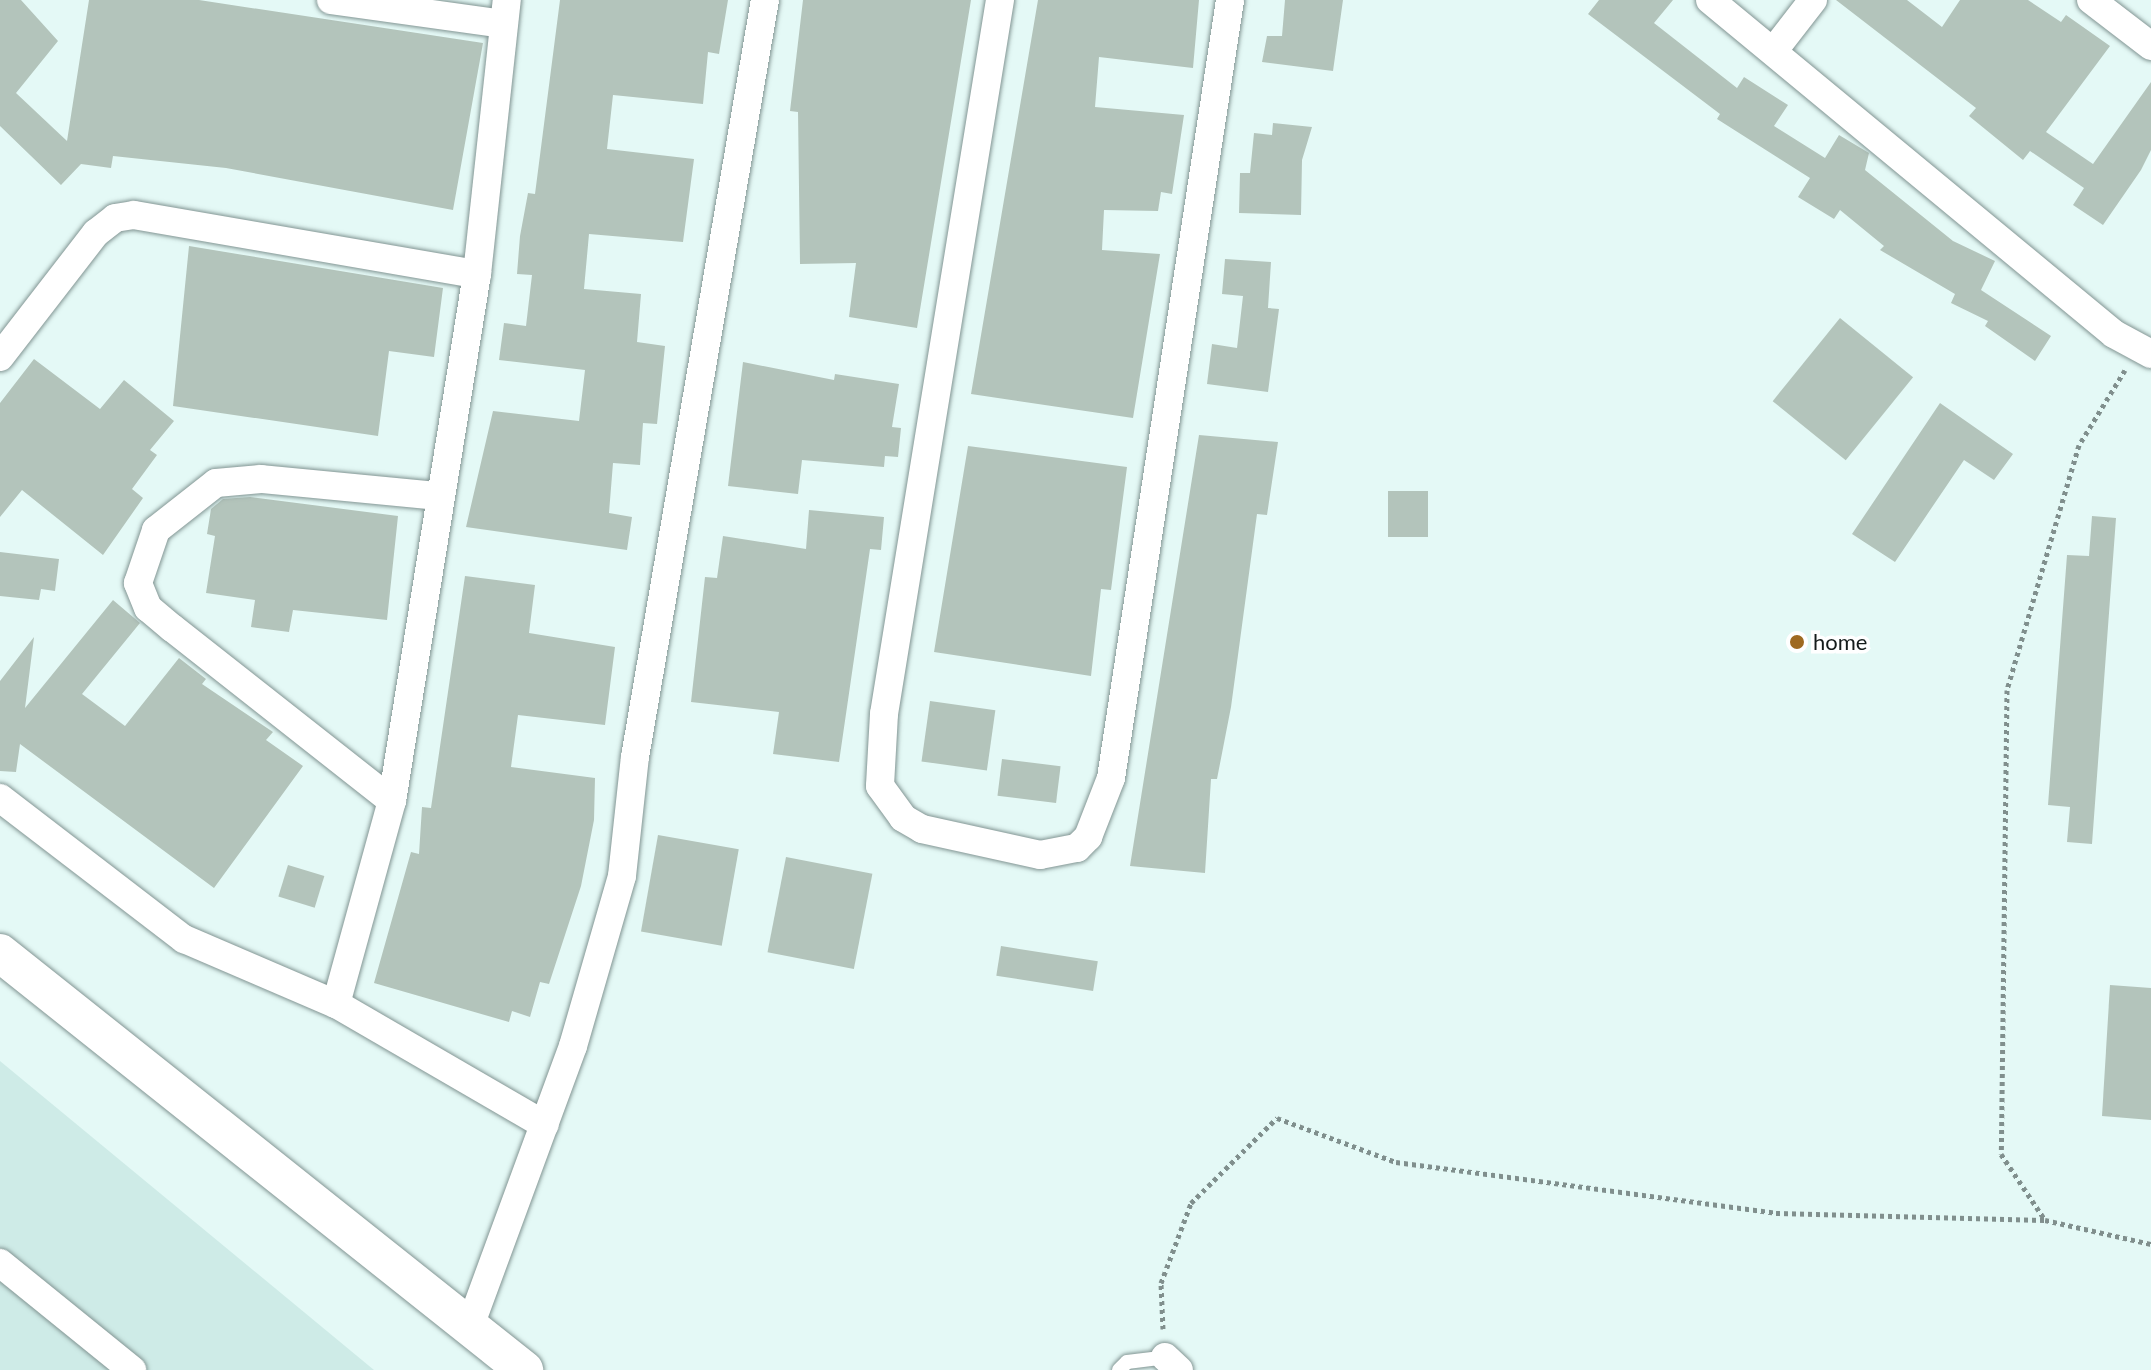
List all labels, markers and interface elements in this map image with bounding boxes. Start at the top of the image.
place label: home [1813,629,1867,655]
marker: home [1788,633,1806,651]

